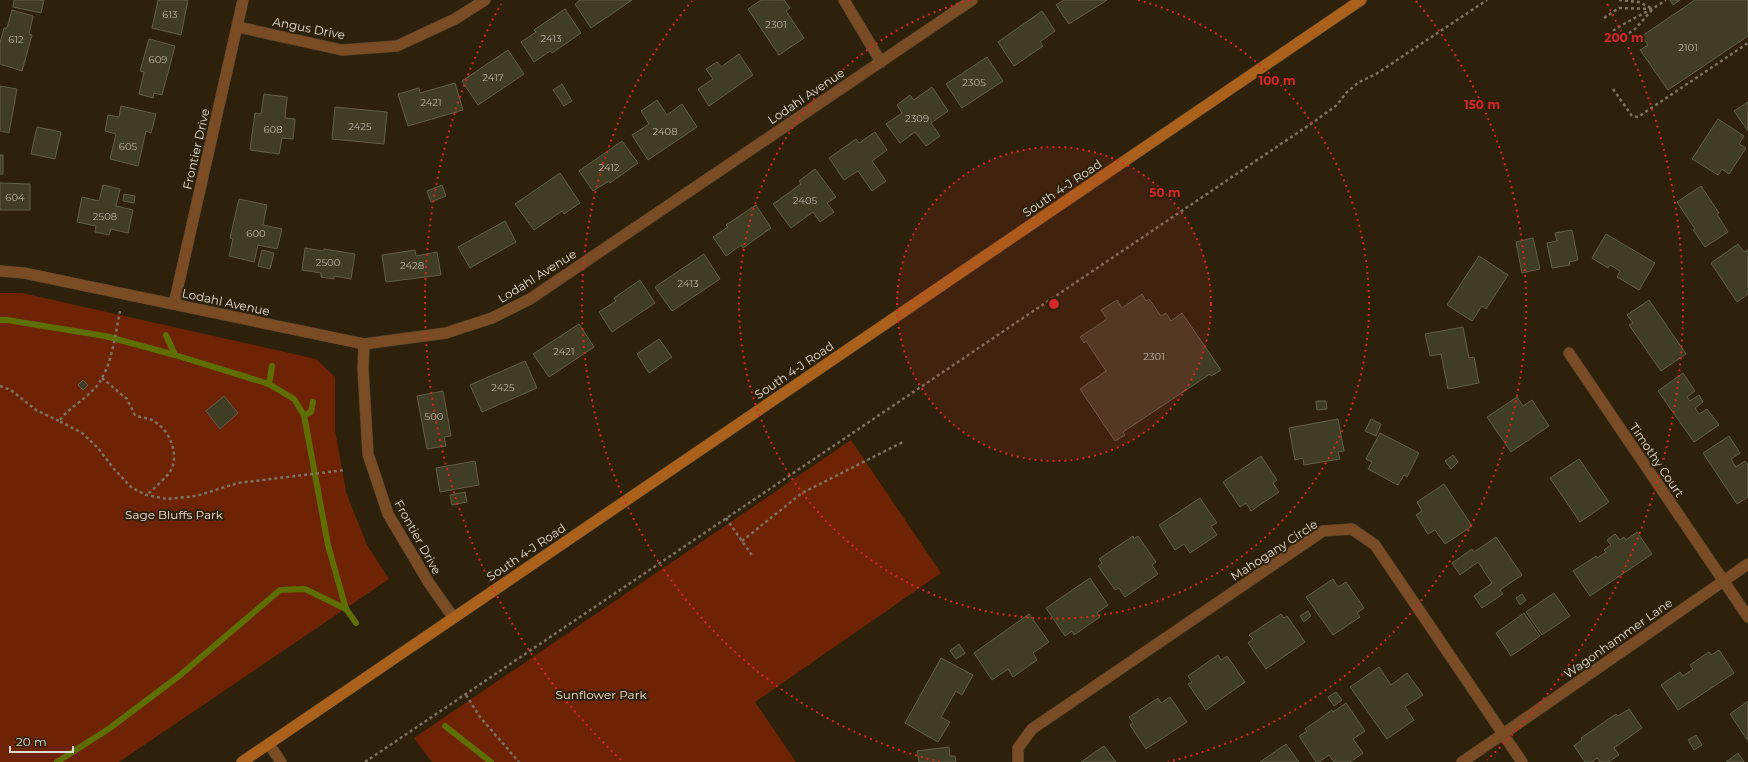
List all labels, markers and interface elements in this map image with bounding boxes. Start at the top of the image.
house number: 613 [162,8,178,21]
street label: Angus Drive [272,14,346,42]
house number: 2301 [765,18,787,31]
text: 200 m [1604,30,1644,45]
house number: 2413 [540,32,562,45]
house number: 612 [8,33,24,46]
house number: 2101 [1678,41,1698,54]
house number: 609 [149,53,167,66]
street label: Lodahl Avenue [765,65,847,127]
house number: 2417 [482,71,504,84]
text: 100 m [1259,73,1295,88]
house number: 2305 [962,76,986,89]
house number: 2421 [420,96,442,109]
text: 150 m [1464,97,1500,112]
street label: Frontier Drive [179,107,213,191]
house number: 2309 [905,112,929,125]
house number: 2425 [348,120,372,133]
house number: 608 [263,123,283,136]
house number: 2408 [652,125,678,138]
house number: 605 [119,140,138,153]
street label: South 4-J Road [1020,156,1104,220]
house number: 2412 [598,161,620,174]
text: 50 m [1149,185,1181,200]
house number: 604 [5,191,25,204]
house number: 2405 [793,194,818,207]
house number: 2508 [93,210,117,223]
house number: 600 [246,227,266,240]
street label: Lodahl Avenue [495,246,579,306]
house number: 2500 [316,256,341,269]
house number: 2428 [400,259,424,272]
house number: 2413 [677,277,699,290]
street label: Lodahl Avenue [181,285,271,319]
centre of rings [1047,297,1061,311]
street label: South 4-J Road [752,338,836,402]
house number: 2421 [553,345,575,358]
house number: 2301 [1143,350,1165,363]
house number: 2425 [491,381,515,394]
house number: 500 [425,410,444,423]
street label: Timothy Court [1627,420,1687,500]
street label: Frontier Drive [391,497,445,577]
park label: Sage Bluffs Park [125,507,224,522]
street label: Mahogany Circle [1228,516,1320,584]
street label: South 4-J Road [484,520,568,584]
street label: Wagonhammer Lane [1561,595,1675,681]
park label: Sunflower Park [555,687,647,702]
scale bar [10,728,73,754]
text: 20 m [16,734,47,749]

